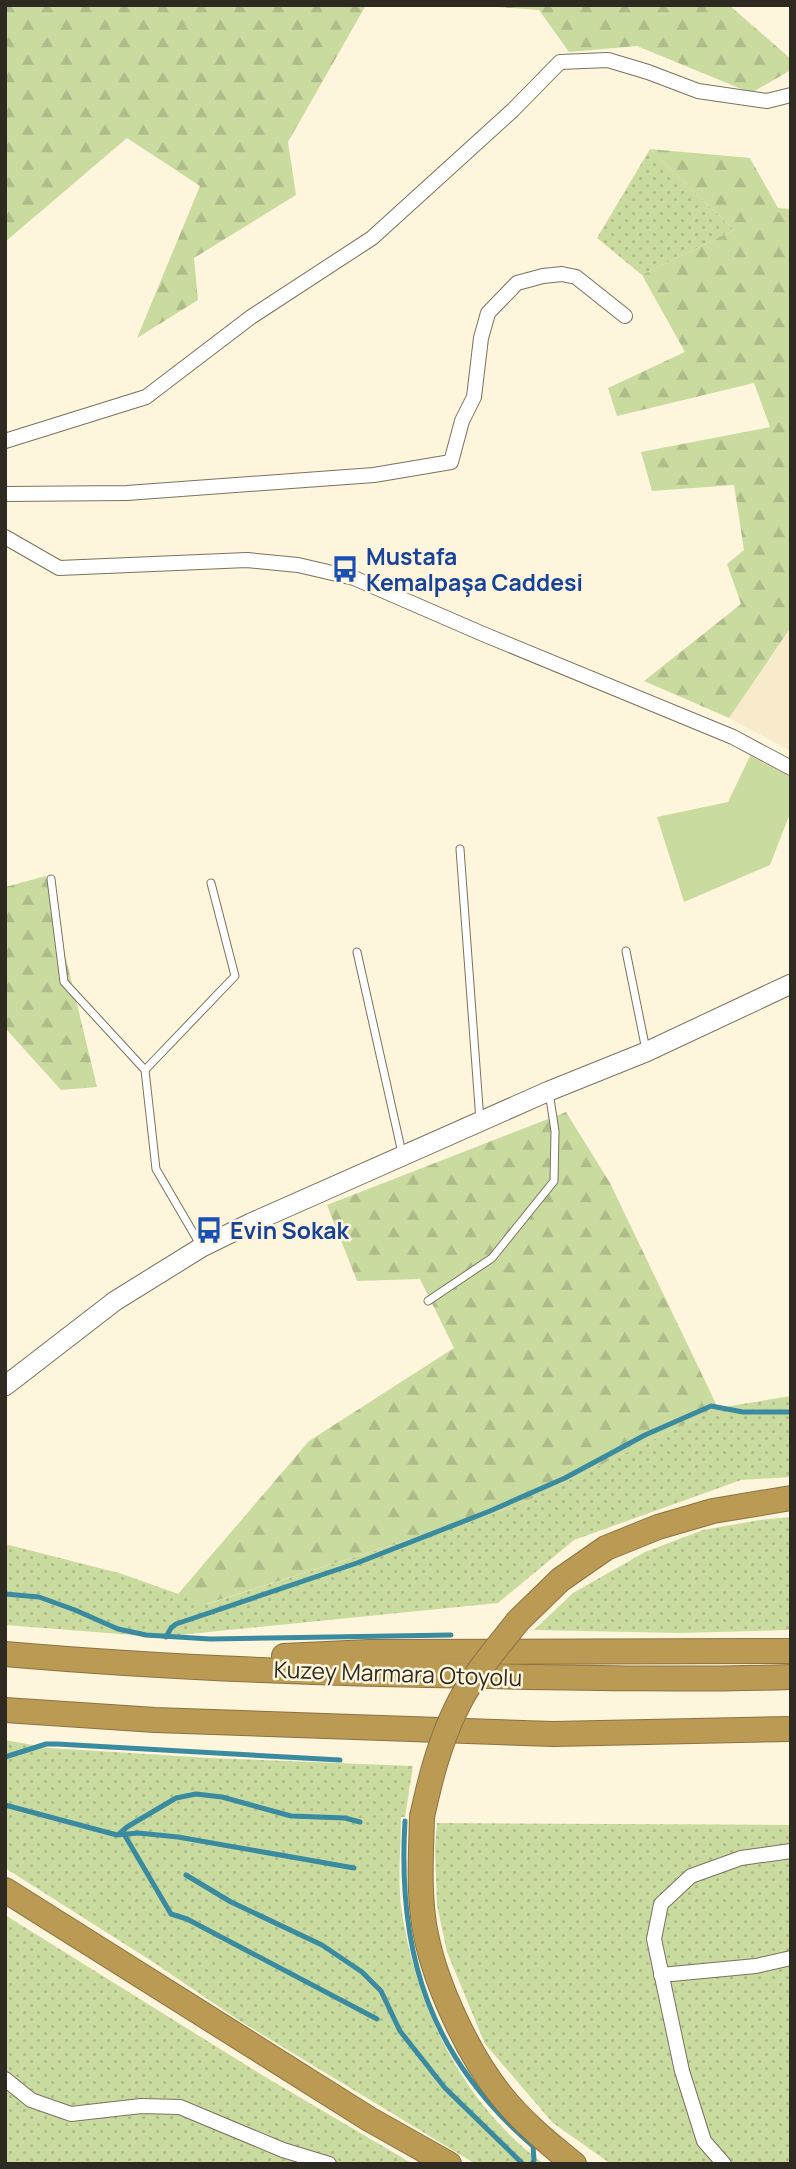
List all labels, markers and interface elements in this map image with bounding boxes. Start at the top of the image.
place label: Mustafa Kemalpaşa Caddesi [366,540,583,598]
bus stop icon: Mustafa Kemalpaşa Caddesi [330,554,360,584]
place label: Evin Sokak [230,1214,350,1246]
bus stop icon: Evin Sokak [194,1215,224,1245]
street label: Kuzey Marmara Otoyolu [273,1653,523,1693]

